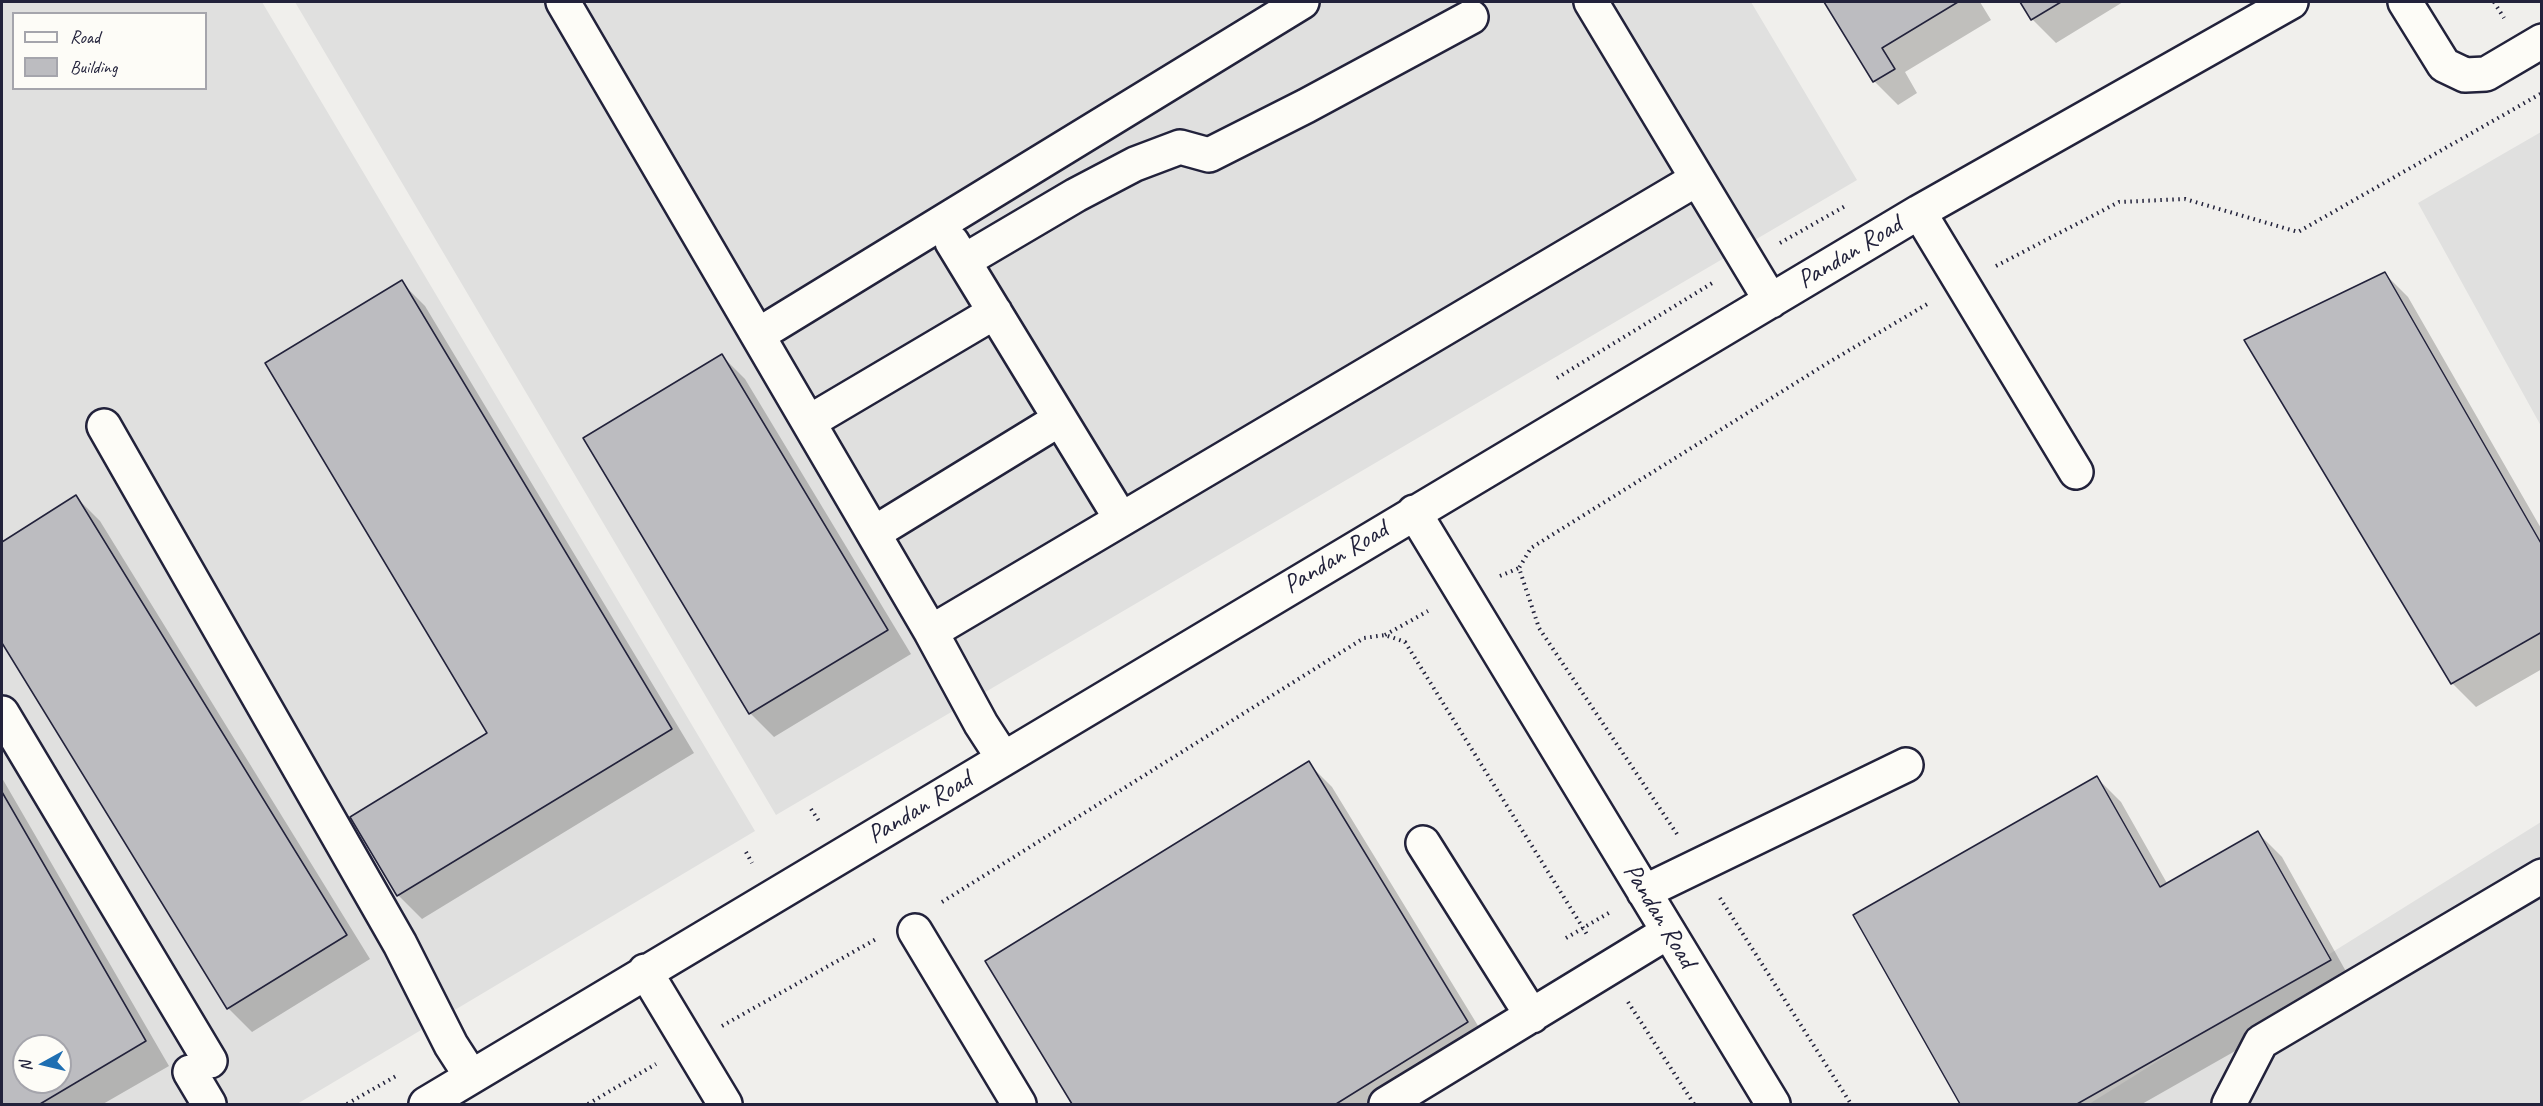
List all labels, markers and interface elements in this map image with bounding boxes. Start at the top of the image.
legend [12,12,207,90]
text: Road [70,26,100,48]
text: Building [70,56,117,78]
street label: Pandan Road [1792,210,1908,296]
street label: Pandan Road [1278,515,1394,601]
street label: Pandan Road [862,765,978,851]
street label: Pandan Road [1616,858,1702,974]
north arrow [12,1034,72,1094]
text: N [16,1060,37,1073]

